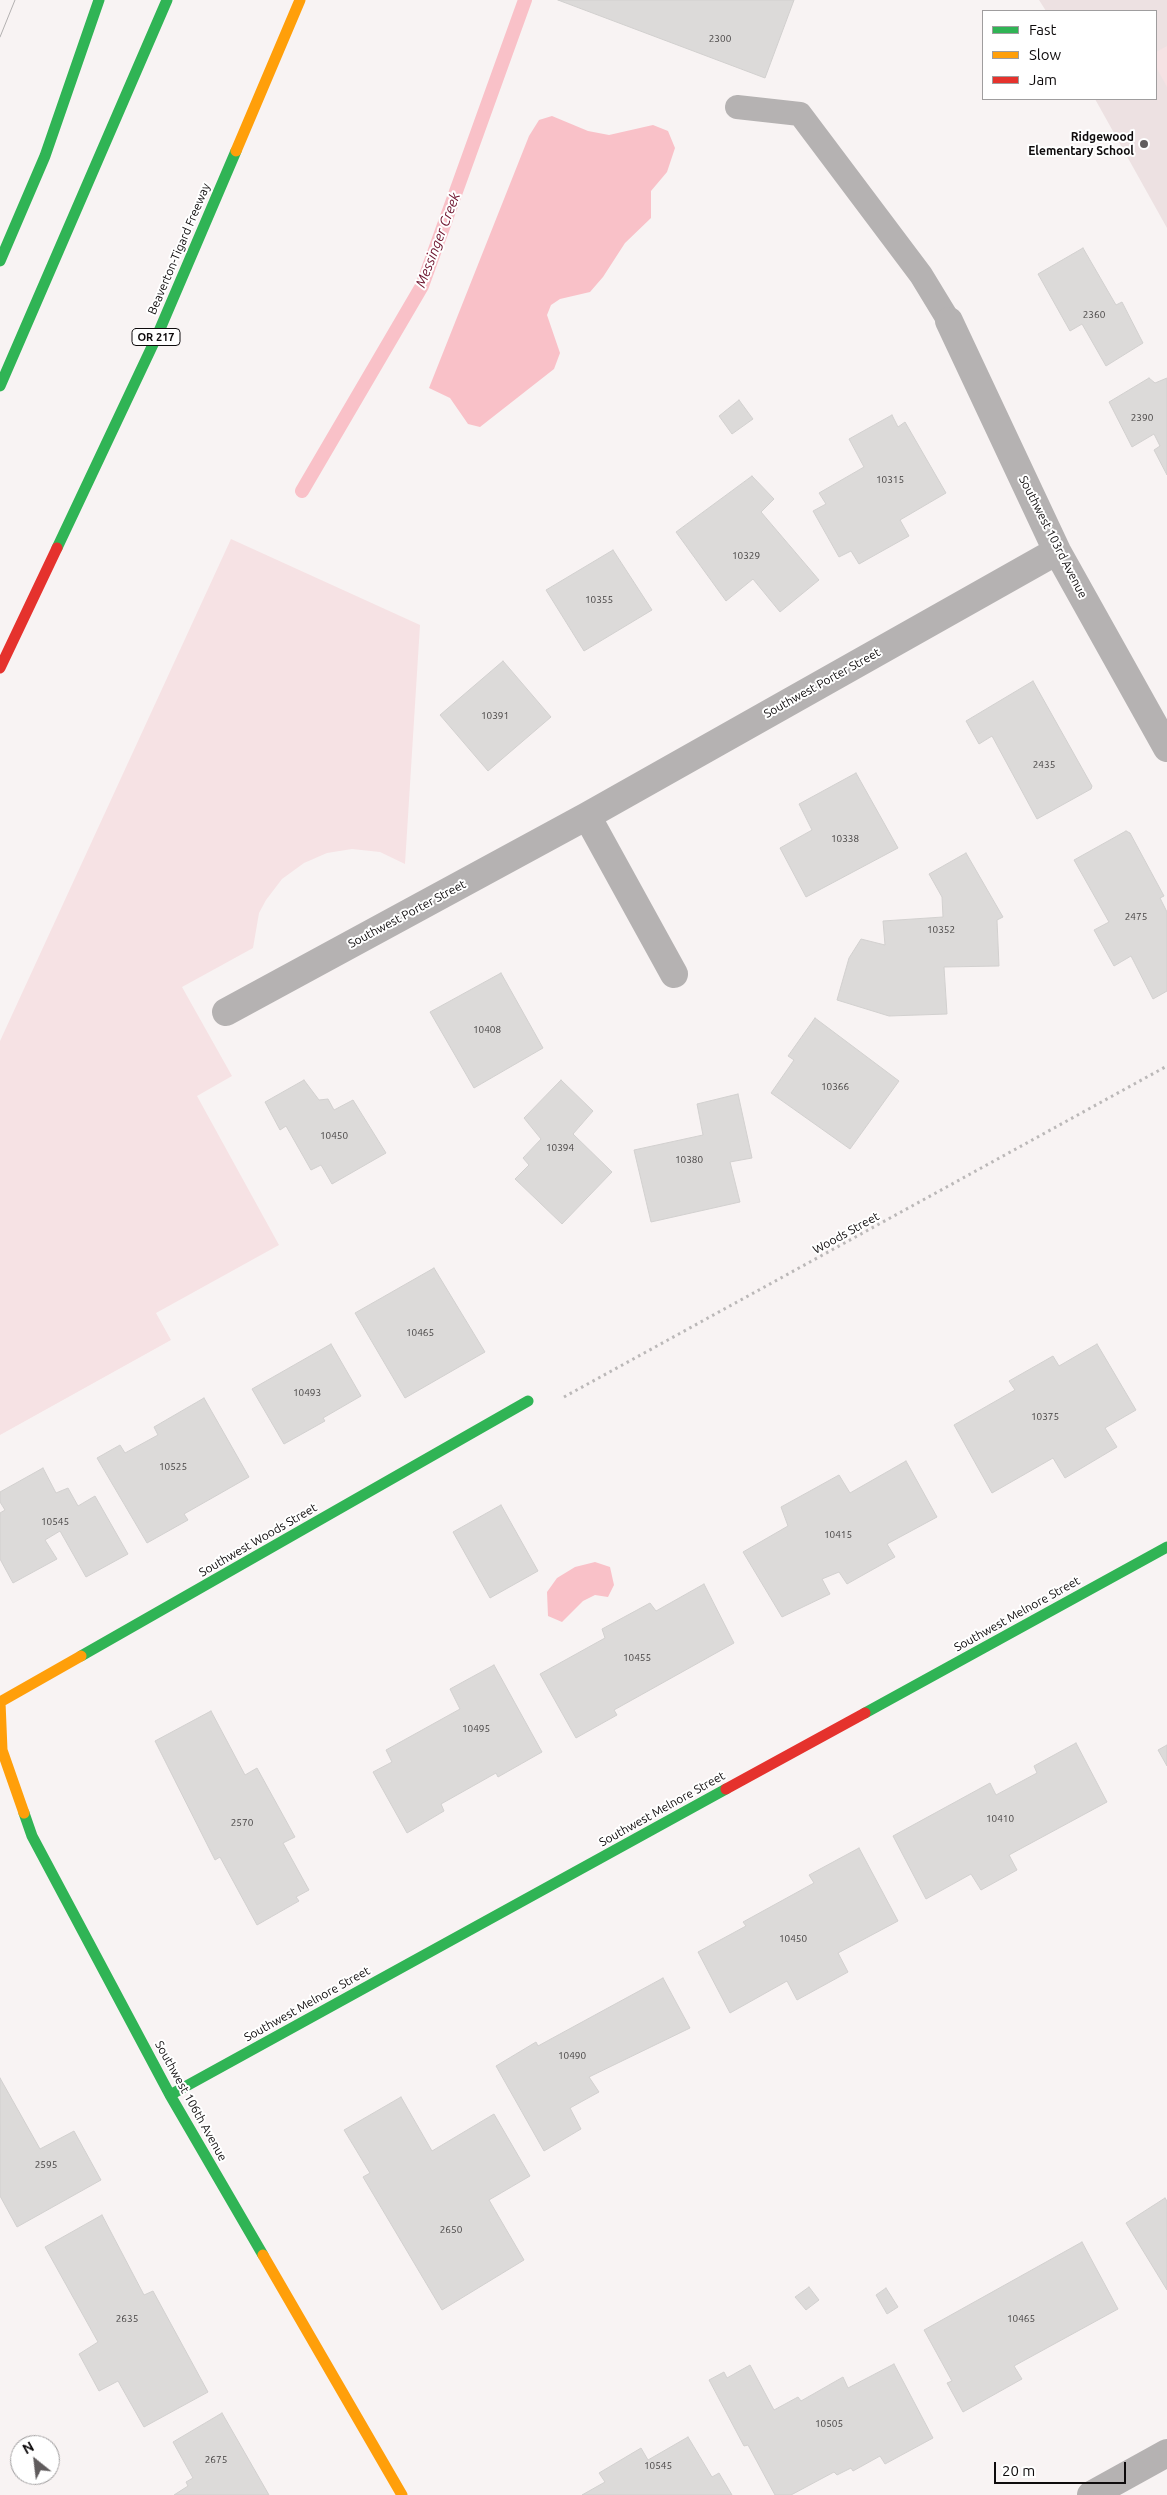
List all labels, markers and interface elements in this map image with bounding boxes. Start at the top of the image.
legend [982,10,1157,100]
text: Fast [1029,21,1056,38]
house number: 2300 [709,33,731,45]
text: Slow [1029,46,1061,63]
text: Jam [1029,71,1057,88]
place label: Ridgewood Elementary School [1028,130,1134,158]
marker: Ridgewood Elementary School [1138,138,1150,150]
street label: Beaverton-Tigard Freeway [145,181,213,317]
water label: Messinger Creek [412,190,464,290]
house number: 2360 [1083,309,1105,321]
road number: OR 217 [132,328,180,346]
house number: 2390 [1131,412,1153,424]
street label: Southwest 103rd Avenue [1016,473,1090,601]
house number: 10315 [876,474,904,486]
house number: 10329 [732,550,760,562]
house number: 10355 [585,594,613,606]
street label: Southwest Porter Street [761,645,883,721]
house number: 10391 [481,710,509,722]
house number: 2435 [1033,759,1055,771]
house number: 10338 [831,833,859,845]
street label: Southwest Porter Street [346,877,468,951]
house number: 2475 [1125,911,1147,923]
house number: 10352 [927,924,955,936]
house number: 10408 [473,1024,501,1036]
house number: 10366 [821,1081,849,1093]
house number: 10450 [320,1130,348,1142]
house number: 10394 [546,1142,574,1154]
house number: 10380 [675,1154,703,1166]
street label: Woods Street [810,1209,882,1257]
house number: 10465 [406,1327,434,1339]
house number: 10493 [293,1387,321,1399]
house number: 10375 [1031,1411,1059,1423]
house number: 10525 [159,1461,187,1473]
street label: Southwest Woods Street [196,1500,320,1580]
house number: 10545 [41,1516,69,1528]
house number: 10415 [824,1529,852,1541]
street label: Southwest Melnore Street [952,1573,1082,1655]
house number: 10455 [623,1652,651,1664]
house number: 10495 [462,1723,490,1735]
street label: Southwest Melnore Street [597,1768,727,1850]
house number: 10410 [986,1813,1014,1825]
house number: 2570 [231,1817,253,1829]
house number: 10450 [779,1933,807,1945]
street label: Southwest Melnore Street [242,1963,372,2045]
street label: Southwest 106th Avenue [152,2038,230,2164]
house number: 10490 [558,2050,586,2062]
house number: 2595 [35,2159,57,2171]
house number: 2650 [440,2224,462,2236]
house number: 2635 [116,2313,138,2325]
house number: 10465 [1007,2313,1035,2325]
house number: 10505 [815,2418,843,2430]
north arrow [10,2435,60,2485]
text: N [20,2438,37,2457]
scale bar [997,2452,1130,2484]
house number: 2675 [205,2454,227,2466]
house number: 10545 [644,2460,672,2472]
text: 20 m [1002,2462,1035,2479]

